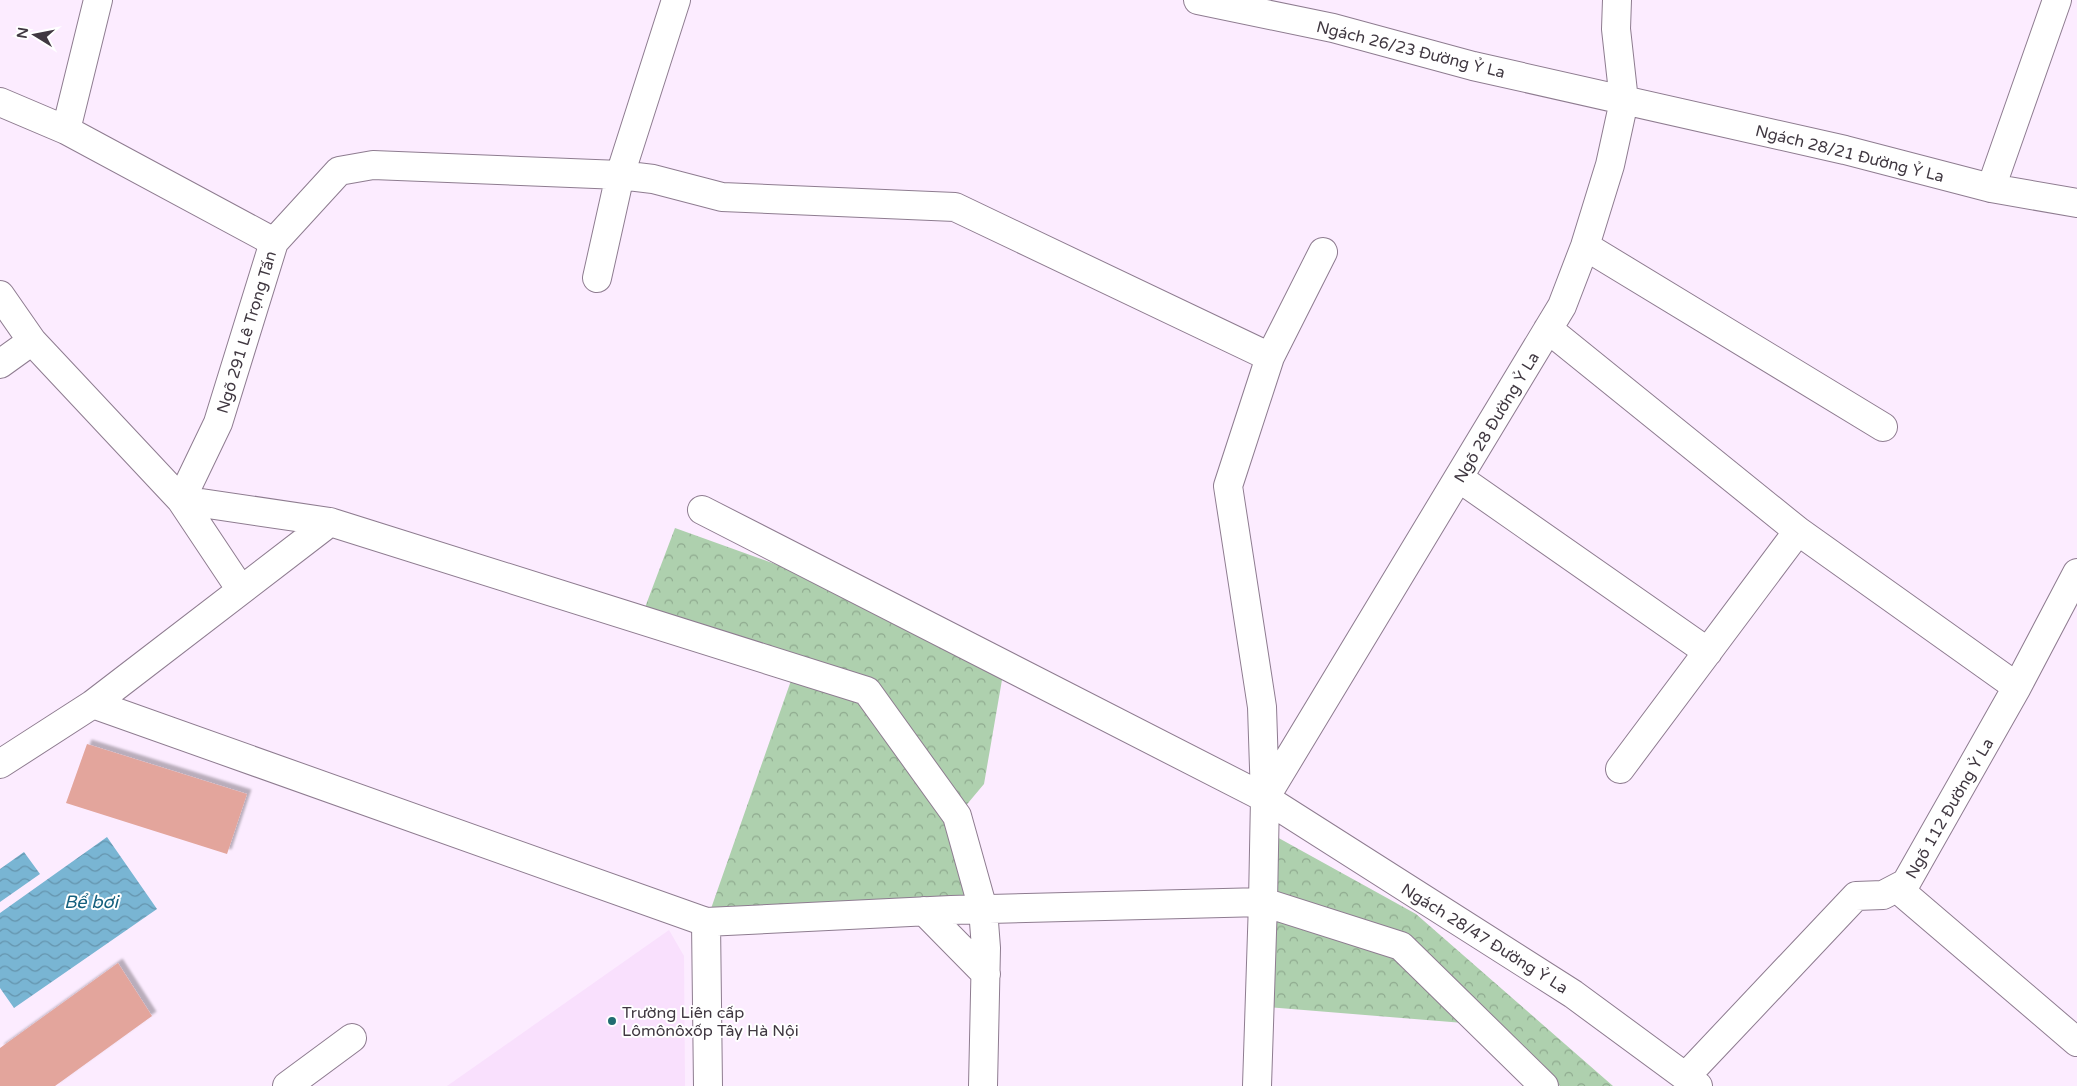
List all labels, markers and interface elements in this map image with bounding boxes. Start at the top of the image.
north arrow [10,10,60,60]
street label: Ngách 26/23 Đường Ỷ La [1314,17,1507,83]
text: N [13,26,32,40]
street label: Ngách 28/21 Đường Ỷ La [1753,121,1946,187]
street label: Ngõ 291 Lê Trọng Tấn [213,249,281,416]
street label: Ngõ 28 Đường Ỷ La [1450,348,1544,487]
street label: Ngõ 112 Đường Ỷ La [1901,735,1998,882]
street label: Ngách 28/47 Đường Ỷ La [1397,879,1572,998]
water label: Bể bơi [64,891,121,913]
place label: Trường Liên cấp Lômônôxốp Tây Hà Nội [622,1003,799,1041]
marker: Trường Liên cấp Lômônôxốp Tây Hà Nội [606,1015,618,1027]

